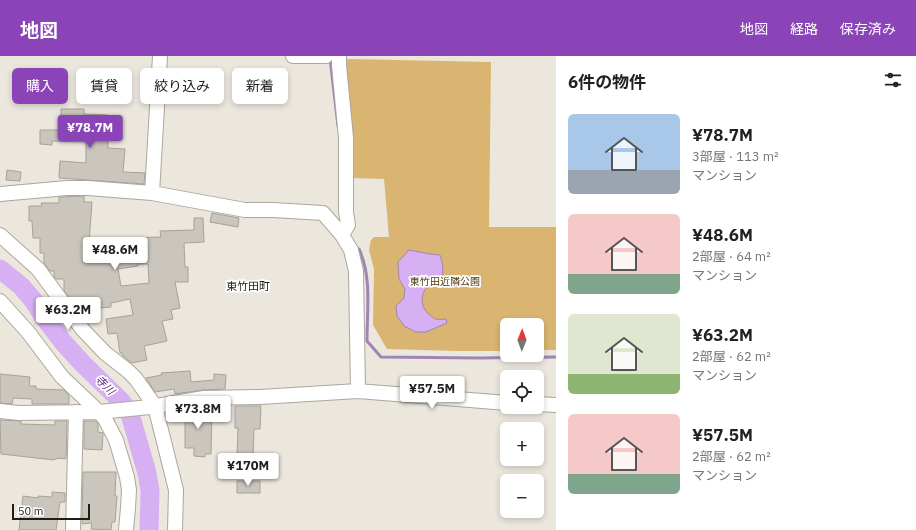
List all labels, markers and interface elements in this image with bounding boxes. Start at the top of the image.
text: 地図 [20,18,58,42]
text: 地図 [740,20,768,38]
text: 経路 [790,20,818,38]
text: 保存済み [840,20,896,38]
chip: 購入 [12,68,68,104]
chip: 賃貸 [76,68,132,104]
chip: 絞り込み [140,68,224,104]
chip: 新着 [232,68,288,104]
icon: filters [882,69,904,91]
text: 6件の物件 [568,71,646,93]
pin: ¥78.7M [57,115,123,149]
text: ¥78.7M [67,119,113,136]
text: ¥78.7M [692,124,753,146]
icon: home [600,130,648,178]
text: 3部屋 · 113 m² [692,148,779,165]
text: マンション [692,167,757,184]
text: ¥48.6M [692,224,753,246]
icon: home [600,230,648,278]
pin: ¥48.6M [82,237,148,271]
text: ¥48.6M [92,241,138,258]
text: 2部屋 · 64 m² [692,248,771,265]
text: マンション [692,267,757,284]
park label: 東竹田近隣公園 [410,275,480,288]
district label: 東竹田町 [226,279,270,293]
pin: ¥63.2M [35,297,101,331]
text: ¥63.2M [45,301,91,318]
north arrow [500,318,544,362]
map controls [500,318,544,518]
text: ¥63.2M [692,324,753,346]
icon: home [600,330,648,378]
text: 2部屋 · 62 m² [692,348,771,365]
text: マンション [692,367,757,384]
button: locate [500,370,544,414]
water label: 寺川 [92,372,118,398]
pin: ¥57.5M [399,376,465,410]
text: ¥57.5M [409,380,455,397]
pin: ¥73.8M [165,396,231,430]
text: ¥73.8M [175,400,221,417]
button: + [500,422,544,466]
text: ¥57.5M [692,424,753,446]
icon: home [600,430,648,478]
text: 2部屋 · 62 m² [692,448,771,465]
pin: ¥170M [220,453,276,487]
text: ¥170M [227,457,269,474]
text: マンション [692,467,757,484]
button: − [500,474,544,518]
scale bar [12,502,90,521]
text: 50 m [18,504,43,518]

